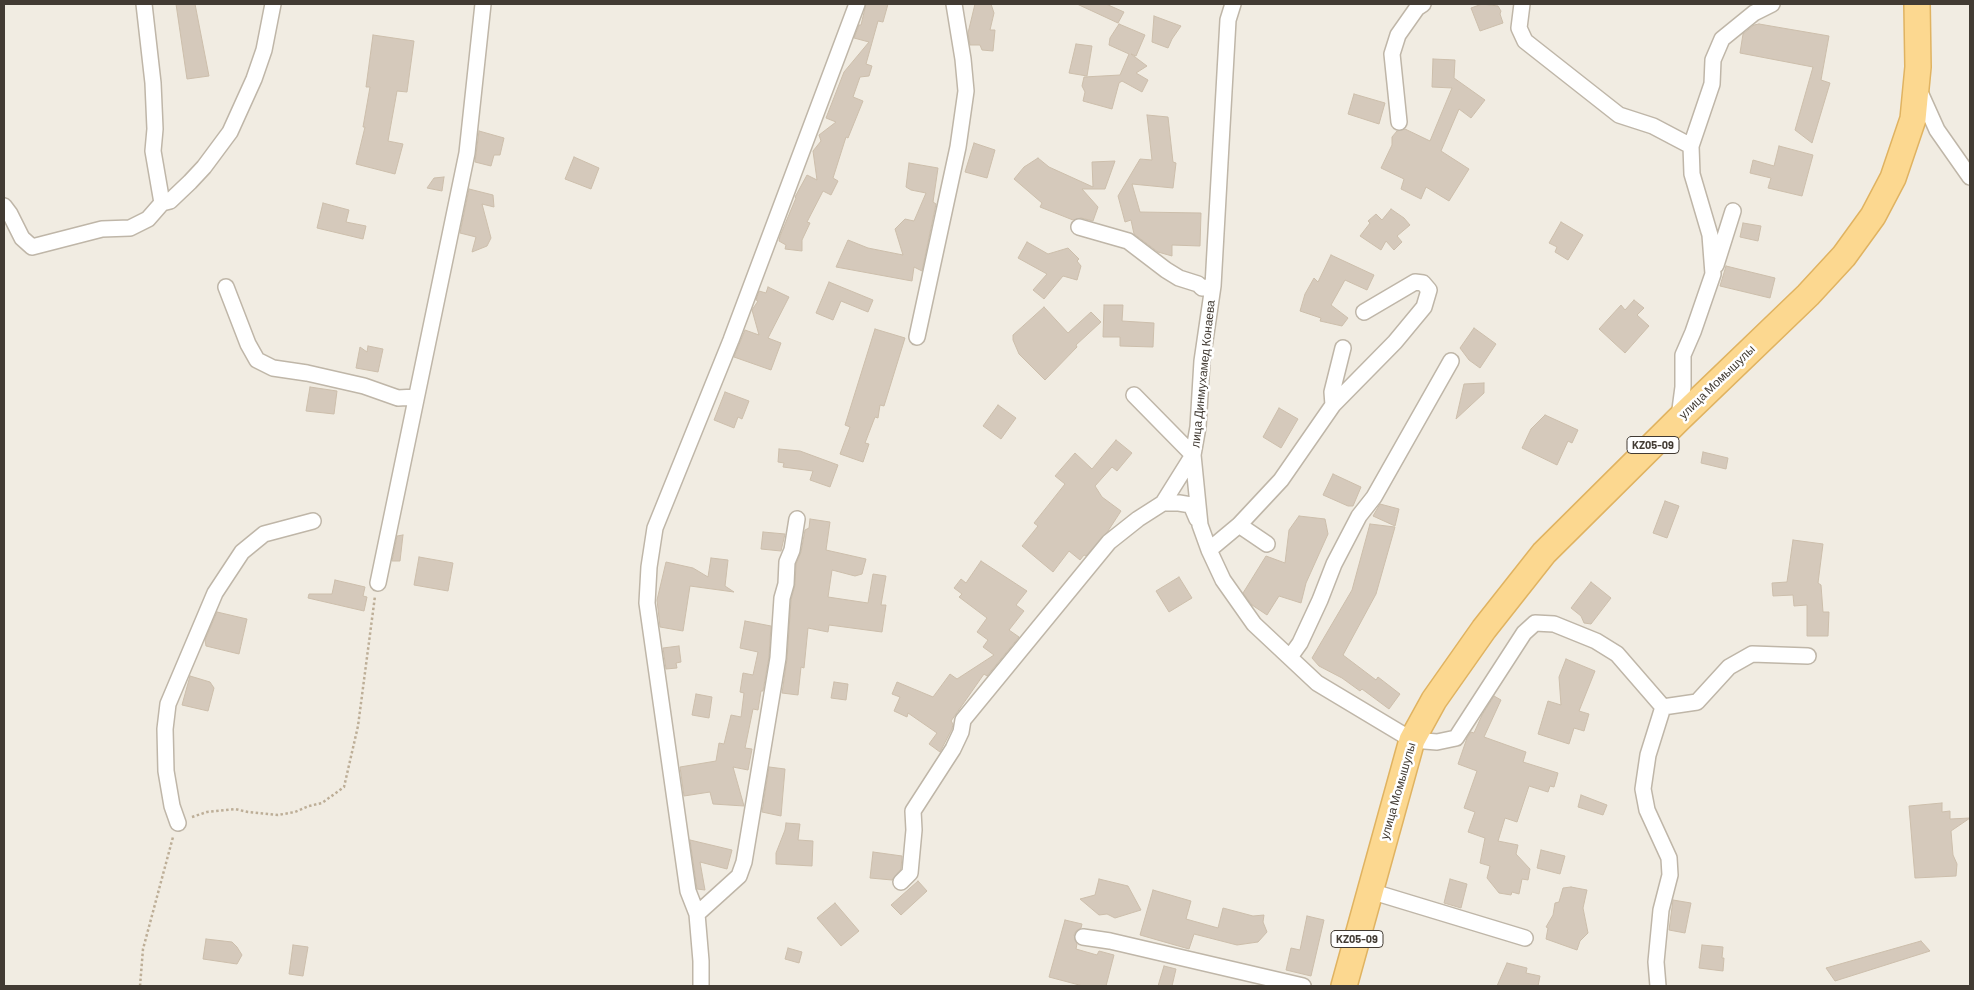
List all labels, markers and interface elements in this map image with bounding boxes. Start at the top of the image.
street label: лица Динмухамед Конаева [1188,299,1218,449]
street label: улица Момышулы [1676,342,1758,422]
road number: KZ05-09 [1627,436,1679,454]
street label: улица Момышулы [1377,741,1419,841]
road number: KZ05-09 [1331,931,1383,948]

